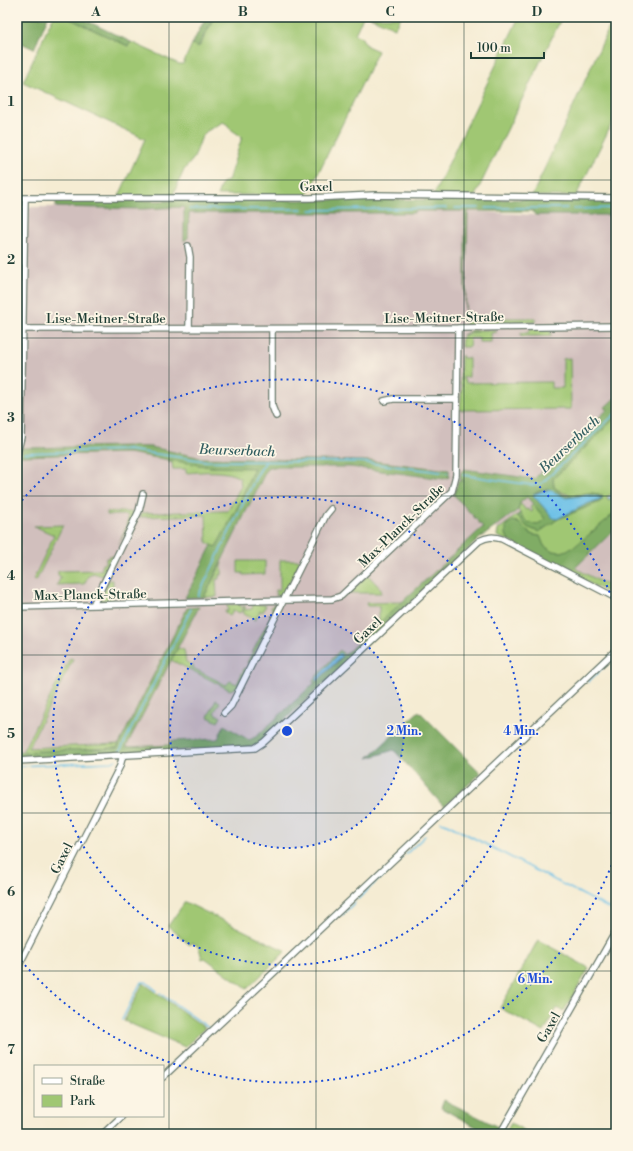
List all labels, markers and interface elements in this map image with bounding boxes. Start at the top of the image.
text: A [90,4,101,20]
text: B [238,4,248,20]
text: C [385,4,395,20]
text: D [532,4,542,20]
scale bar [471,34,544,60]
text: 100 m [477,41,511,56]
text: 1 [8,94,15,110]
street label: Gaxel [299,179,333,195]
text: 2 [7,252,15,268]
street label: Lise-Meitner-Straße [384,309,504,327]
street label: Lise-Meitner-Straße [46,311,166,327]
text: 3 [7,410,15,426]
water label: Beurserbach [535,412,604,478]
water label: Beurserbach [198,441,276,461]
street label: Max-Planck-Straße [355,480,448,571]
text: 4 [7,568,16,584]
street label: Max-Planck-Straße [33,586,147,604]
street label: Gaxel [350,614,385,648]
centre of rings [280,724,294,738]
text: 2 Min. [386,724,422,739]
text: 4 Min. [503,724,539,739]
text: 5 [7,726,15,742]
street label: Gaxel [47,840,77,877]
text: 6 [7,884,15,900]
text: 6 Min. [517,972,553,987]
street label: Gaxel [534,1009,564,1046]
text: 7 [7,1042,15,1058]
legend [34,1065,164,1117]
text: Straße [70,1074,105,1089]
text: Park [70,1094,96,1109]

